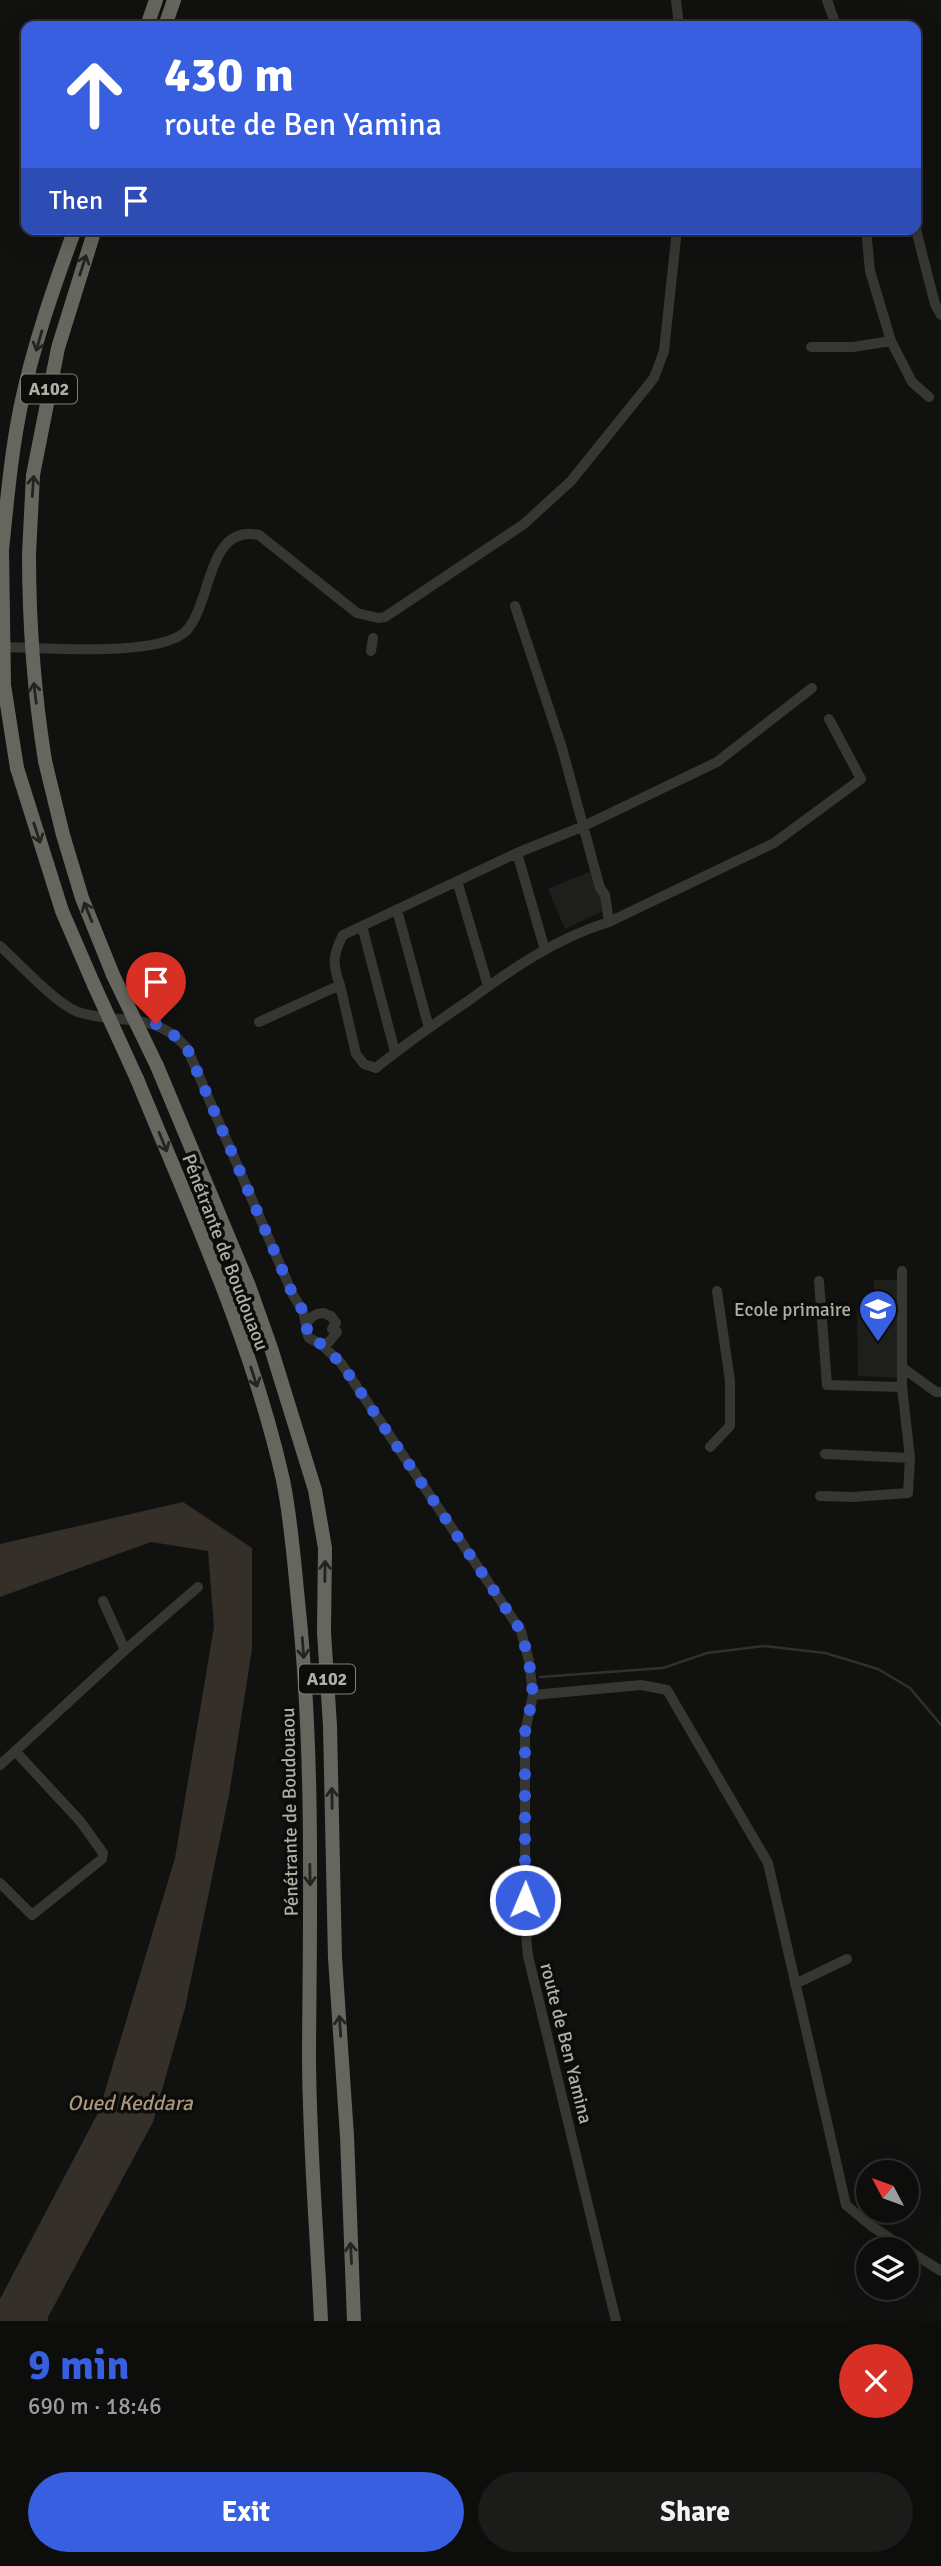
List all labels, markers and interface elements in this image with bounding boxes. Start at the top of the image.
text: 430 m [164,45,294,105]
icon: ahead [49,49,140,140]
text: route de Ben Yamina [164,105,442,144]
icon: arrive [117,182,155,220]
text: Then [49,185,103,217]
one-way arrow [78,254,90,276]
one-way arrow [31,329,44,351]
road number: A102 [21,374,77,404]
one-way arrow [26,475,39,498]
one-way arrow [28,682,41,705]
one-way arrow [32,822,45,844]
one-way arrow [80,901,93,923]
pin [126,952,186,1024]
icon: arrive [137,963,175,1001]
one-way arrow [157,1131,170,1153]
street label: Pénétrante de Boudouaou [176,1150,274,1354]
school or university icon: Ecole primaire [857,1288,899,1343]
place label: Ecole primaire [734,1298,851,1322]
one-way arrow [248,1366,261,1388]
one-way arrow [318,1560,331,1583]
one-way arrow [297,1636,310,1659]
road number: A102 [299,1664,355,1694]
street label: Pénétrante de Boudouaou [276,1707,304,1917]
one-way arrow [325,1787,338,1810]
position arrow [488,1863,562,1937]
one-way arrow [303,1864,317,1887]
street label: route de Ben Yamina [534,1960,598,2126]
one-way arrow [333,2015,346,2037]
water label: Oued Keddara [67,2090,194,2116]
north arrow [856,2160,919,2222]
map controls [856,2160,919,2300]
button: layers [856,2237,919,2300]
one-way arrow [345,2242,358,2265]
text: 9 min [28,2340,129,2391]
button: close [839,2344,913,2418]
text: 690 m · 18:46 [28,2392,162,2421]
button: Exit [28,2472,464,2552]
button: Share [478,2472,913,2552]

